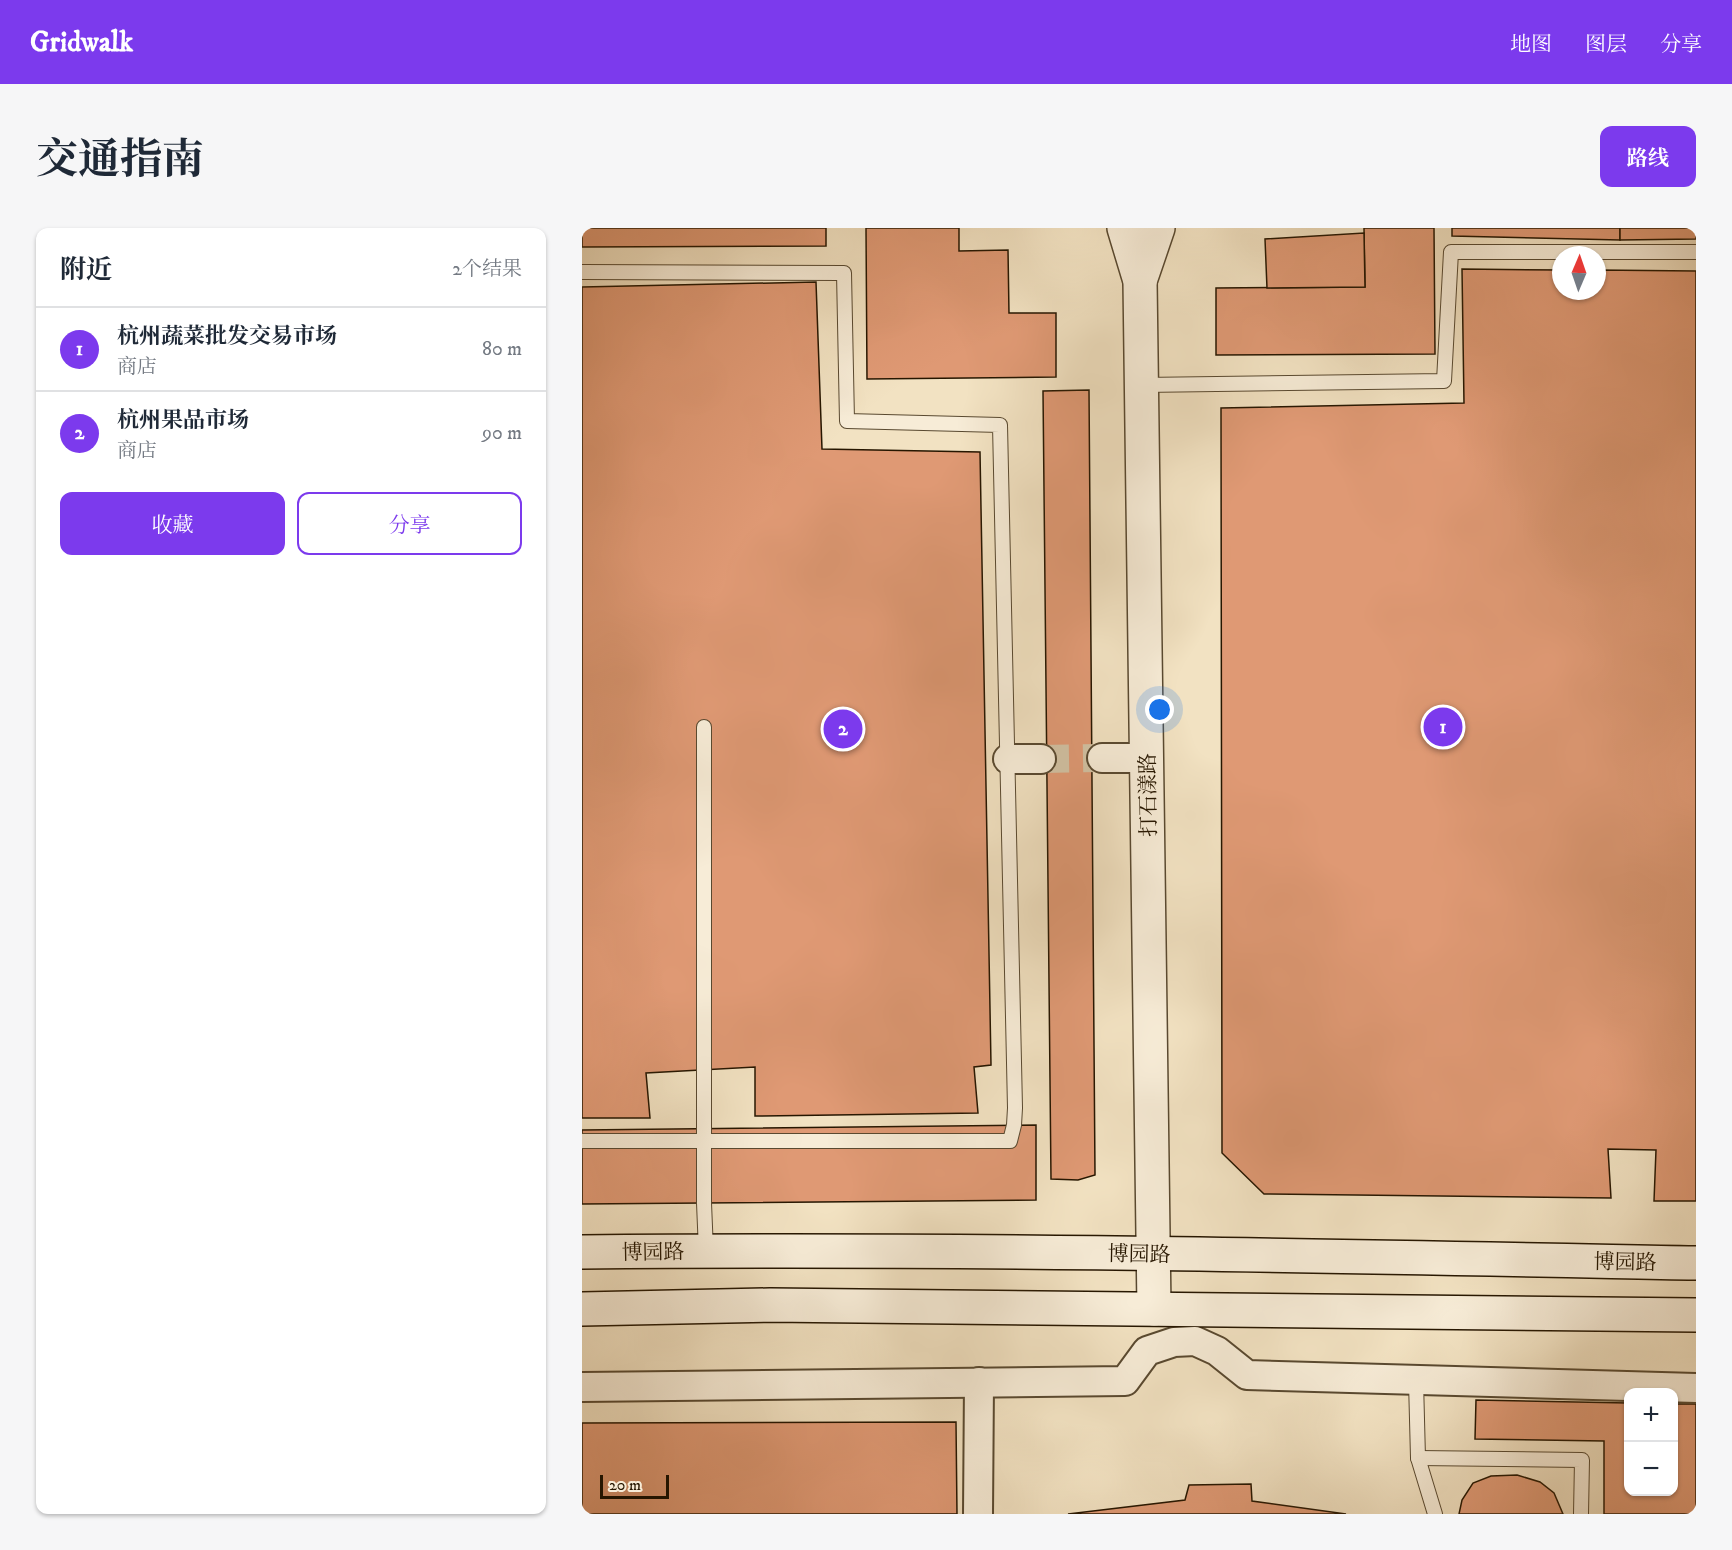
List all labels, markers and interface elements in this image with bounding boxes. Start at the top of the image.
text: Gridwalk [30,25,133,60]
text: 地图 [1510,32,1552,58]
text: 图层 [1585,32,1627,58]
text: 分享 [1660,32,1702,58]
button: 路线 [1600,126,1696,187]
text: 交通指南 [36,135,204,187]
north arrow [1552,246,1606,300]
text: 附近 [60,254,112,287]
text: 2个结果 [452,257,522,282]
text: 杭州蔬菜批发交易市场 [117,323,337,350]
text: 1 [76,337,83,362]
text: 80 m [482,337,522,362]
text: 商店 [117,355,157,380]
text: 杭州果品市场 [117,407,249,434]
text: 2 [75,421,84,446]
text: 90 m [482,421,522,446]
text: 商店 [117,439,157,464]
button: 收藏 [60,492,285,555]
button: 分享 [297,492,522,555]
your location [1145,695,1174,724]
pin: 1 [1424,704,1462,750]
pin: 2 [824,706,862,752]
street label: 打石漾路 [1135,753,1163,837]
street label: 博园路 [621,1239,685,1267]
street label: 博园路 [1107,1241,1171,1269]
street label: 博园路 [1593,1249,1657,1277]
map controls [1624,1388,1678,1496]
button: + [1624,1388,1678,1442]
button: − [1624,1442,1678,1496]
scale bar [600,1472,669,1500]
text: 20 m [609,1475,641,1495]

